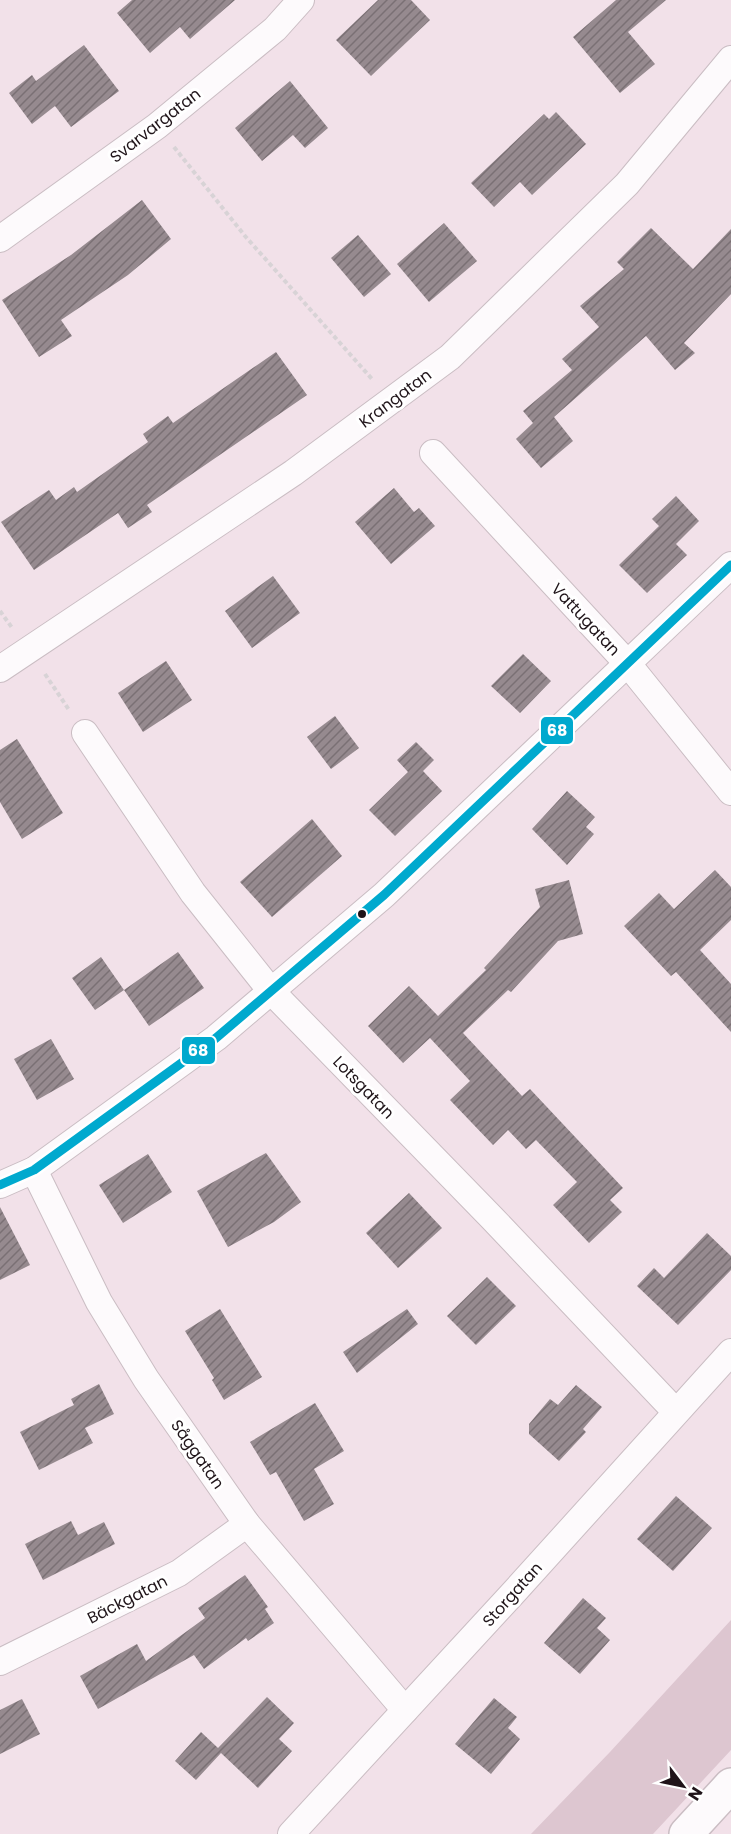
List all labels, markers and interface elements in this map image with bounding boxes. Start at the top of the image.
street label: Svarvargatan [105,83,206,168]
street label: Krangatan [354,364,436,433]
street label: Vattugatan [546,578,625,661]
line badge: 68 [540,716,574,745]
text: 68 [547,719,567,742]
unlabelled marker [356,908,368,920]
line badge: 68 [181,1036,216,1065]
text: 68 [188,1039,208,1062]
street label: Lotsgatan [328,1051,400,1124]
street label: Såggatan [165,1415,230,1493]
street label: Storgatan [477,1557,548,1632]
street label: Bäckgatan [83,1569,171,1629]
north arrow [653,1756,713,1816]
text: N [682,1782,708,1805]

